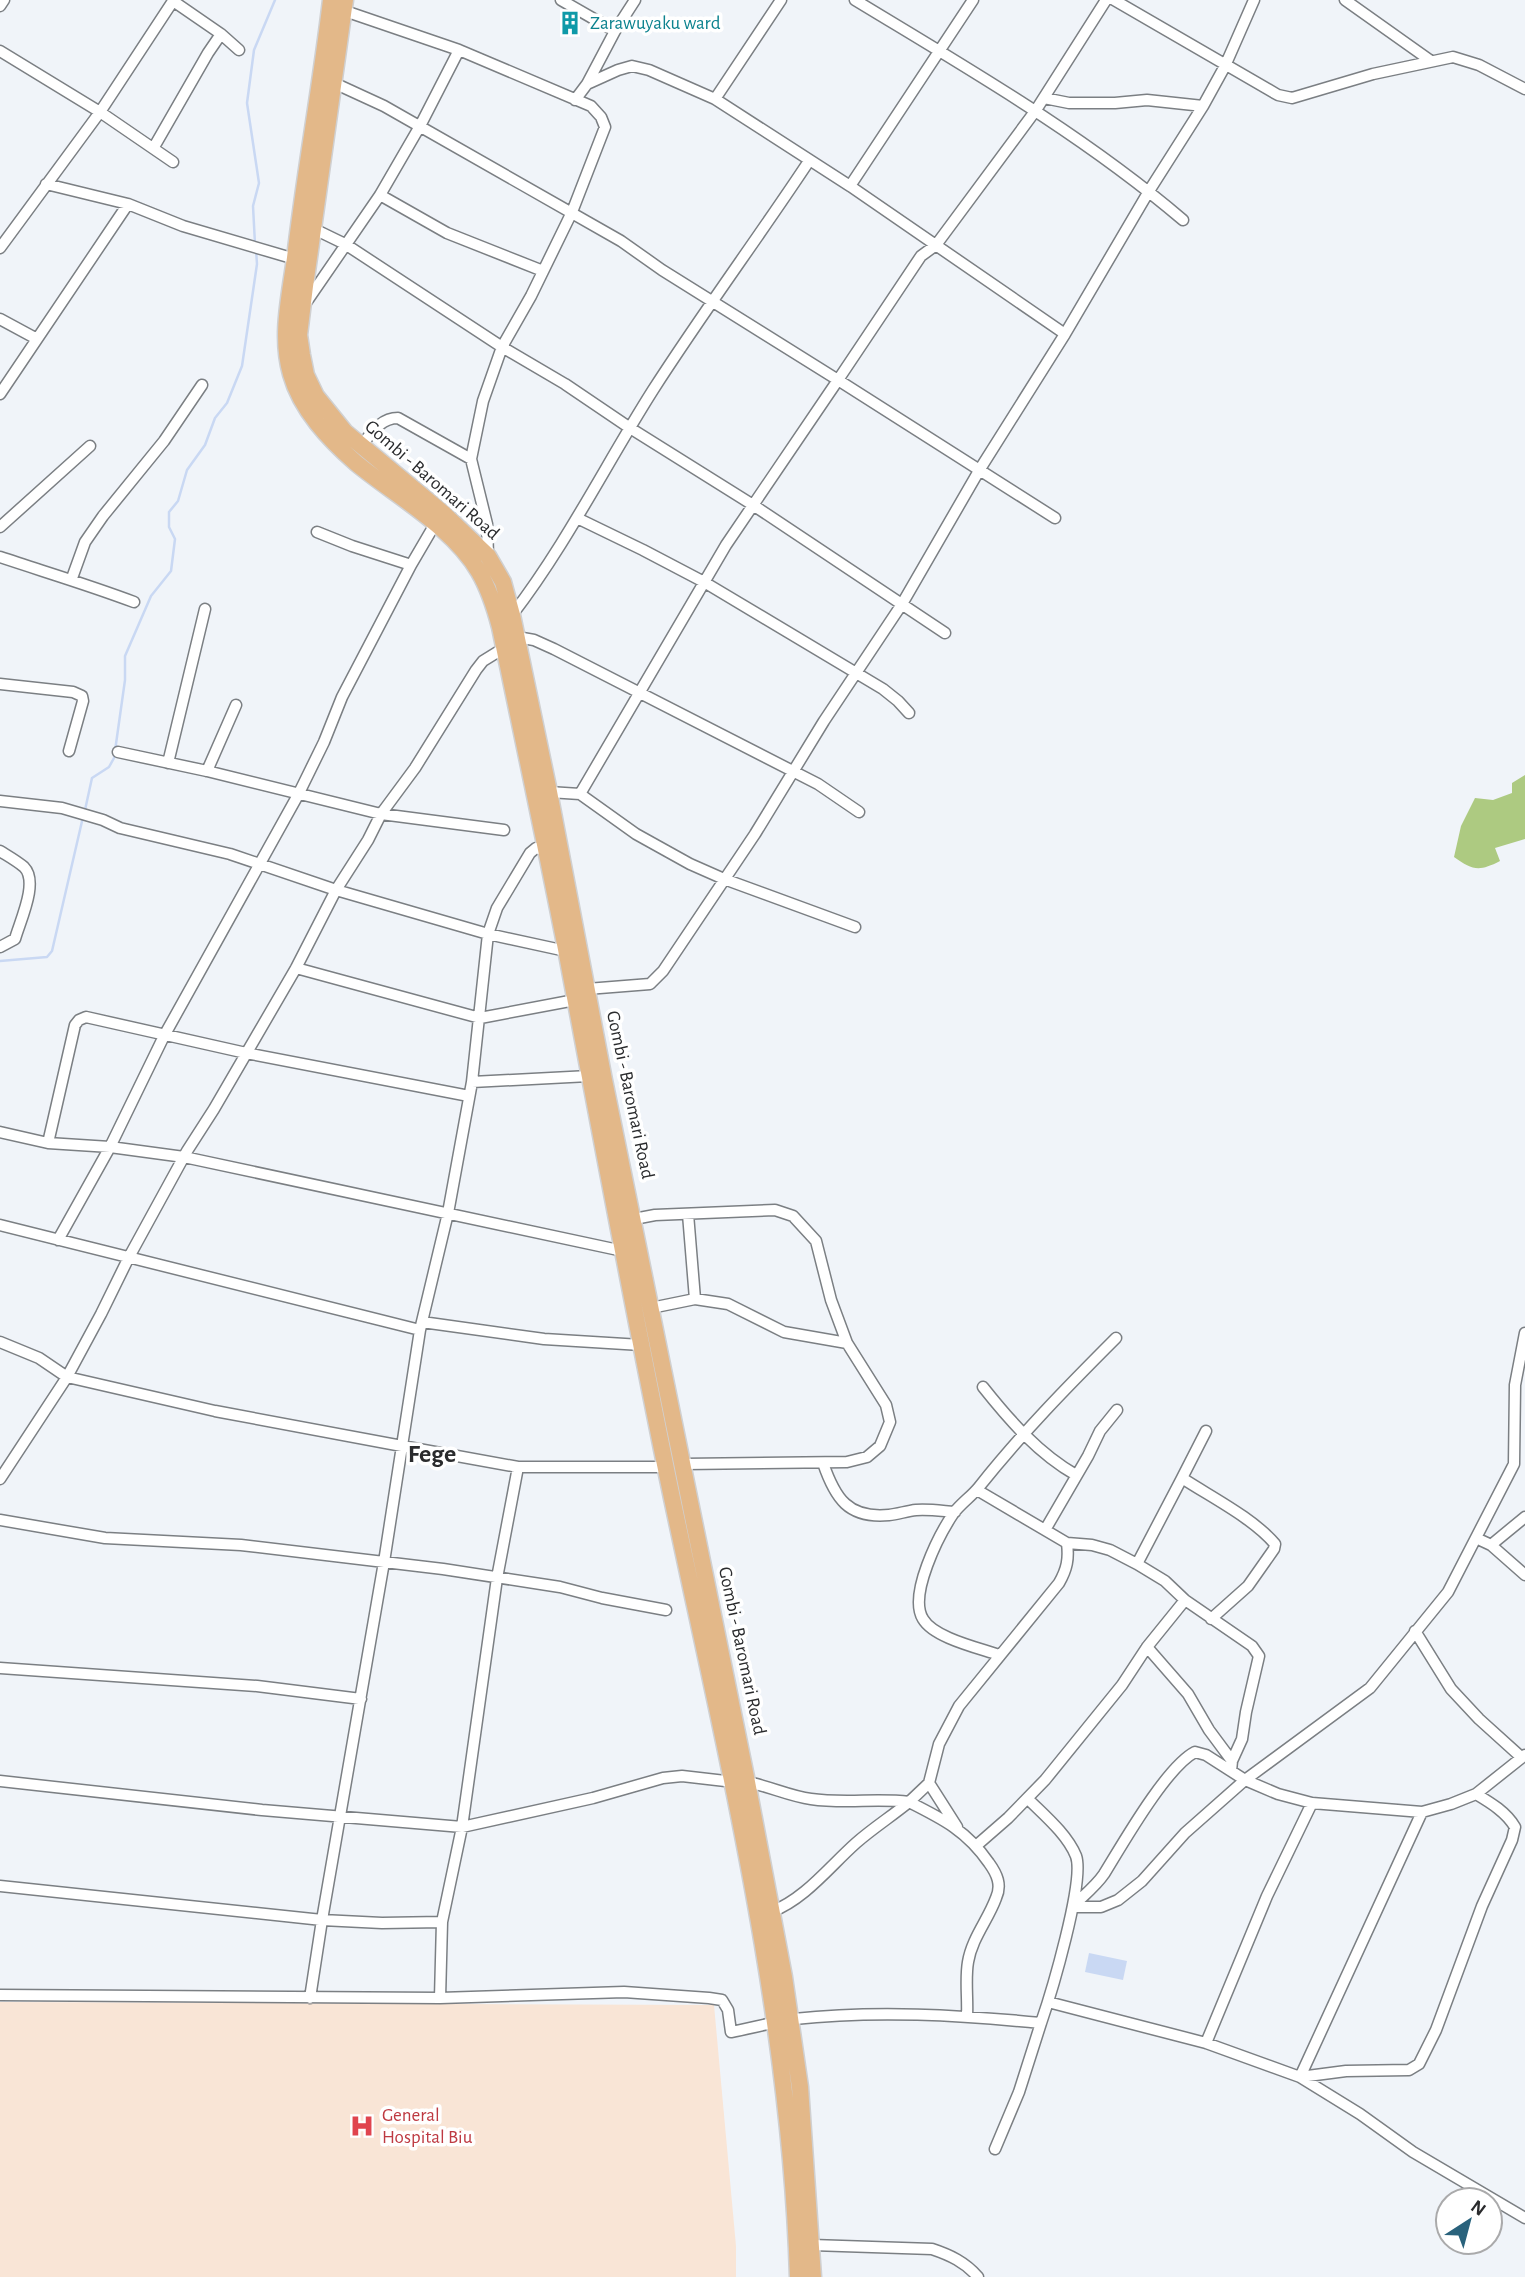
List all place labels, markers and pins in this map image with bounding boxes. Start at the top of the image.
building icon: Zarawuyaku ward [556,9,584,37]
place label: Zarawuyaku ward [590,14,721,33]
place label: General Hospital Biu [382,2106,473,2147]
hospital icon: General Hospital Biu [348,2112,376,2140]

